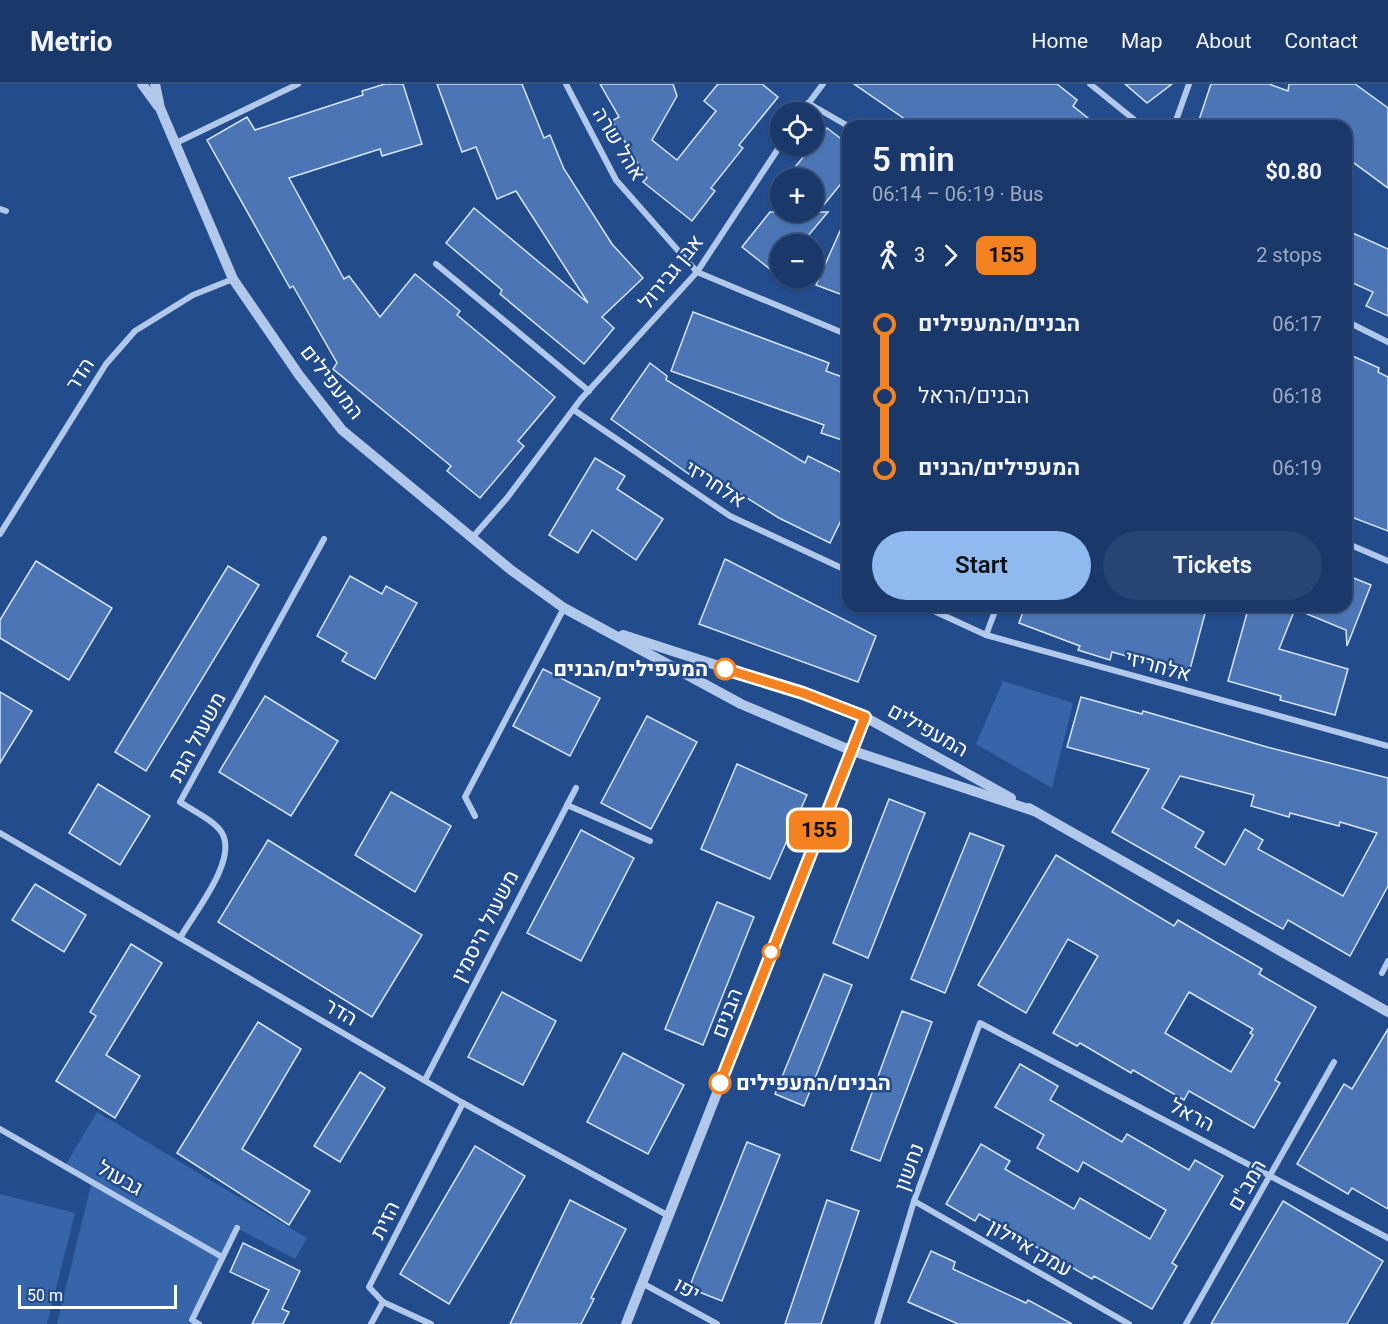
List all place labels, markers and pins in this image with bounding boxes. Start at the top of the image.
place label: המעפילים/הבנים [553,657,708,681]
marker: המעפילים/הבנים [714,658,736,680]
unlabelled marker [762,943,780,961]
place label: הבנים/המעפילים [736,1071,891,1095]
marker: הבנים/המעפילים [709,1072,731,1094]

